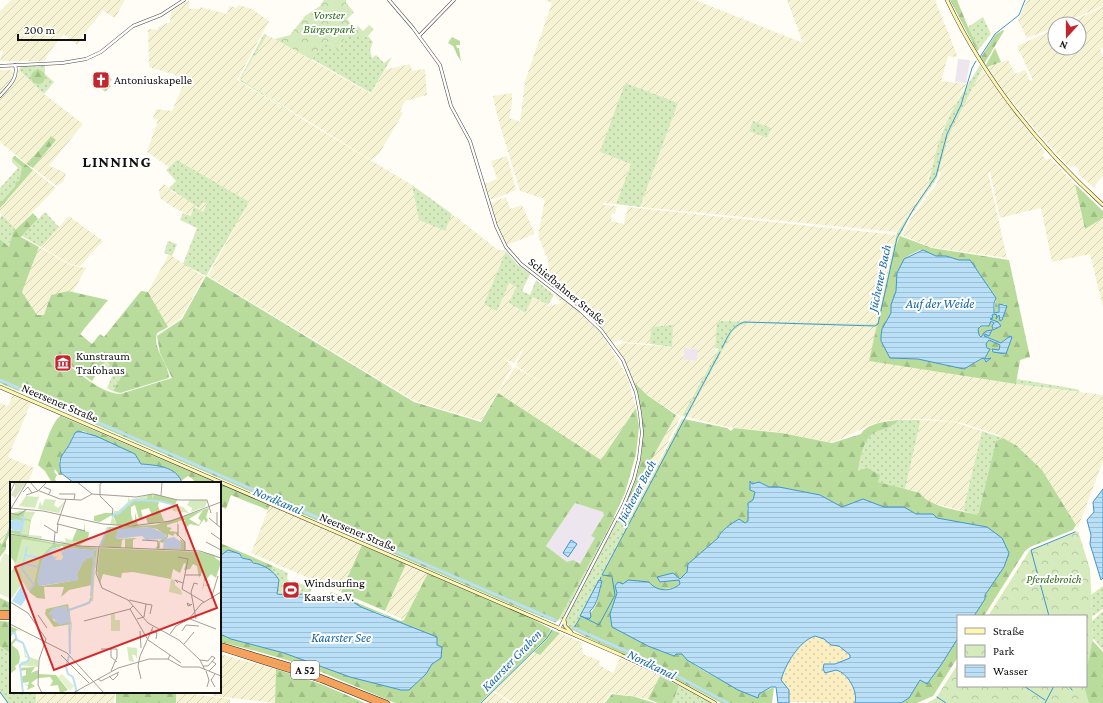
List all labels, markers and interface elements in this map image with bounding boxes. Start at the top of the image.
park label: Vorster Bürgerpark [303,8,355,36]
scale bar [18,16,85,42]
north arrow [1047,16,1087,56]
text: 200 m [24,23,56,37]
text: N [1057,38,1069,52]
church icon: Antoniuskapelle [91,70,111,90]
place label: Antoniuskapelle [114,73,192,87]
district label: LINNING [82,153,152,170]
water label: Jüchener Bach [865,243,894,315]
street label: Schiefbahner Straße [526,255,608,327]
water label: Auf der Weide [905,296,974,311]
place label: Kunstraum Trafohaus [76,349,130,377]
museum icon: Kunstraum Trafohaus [53,353,73,373]
street label: Neersener Straße [20,381,100,425]
water label: Jüchener Bach [613,457,659,527]
inset map [10,482,221,693]
water label: Nordkanal [251,483,305,518]
street label: Neersener Straße [318,510,398,554]
park label: Pferdebroich [1026,572,1082,586]
place label: Windsurfing Kaarst e.V. [304,576,365,604]
sports icon: Windsurfing Kaarst e.V. [281,580,301,600]
legend [957,615,1087,687]
text: Straße [993,624,1024,638]
water label: Kaarster Graben [478,626,545,694]
water label: Kaarster See [311,630,371,645]
text: Park [993,644,1015,658]
water label: Nordkanal [625,646,679,683]
road number: A 52 [291,661,319,679]
text: Wasser [993,664,1029,678]

